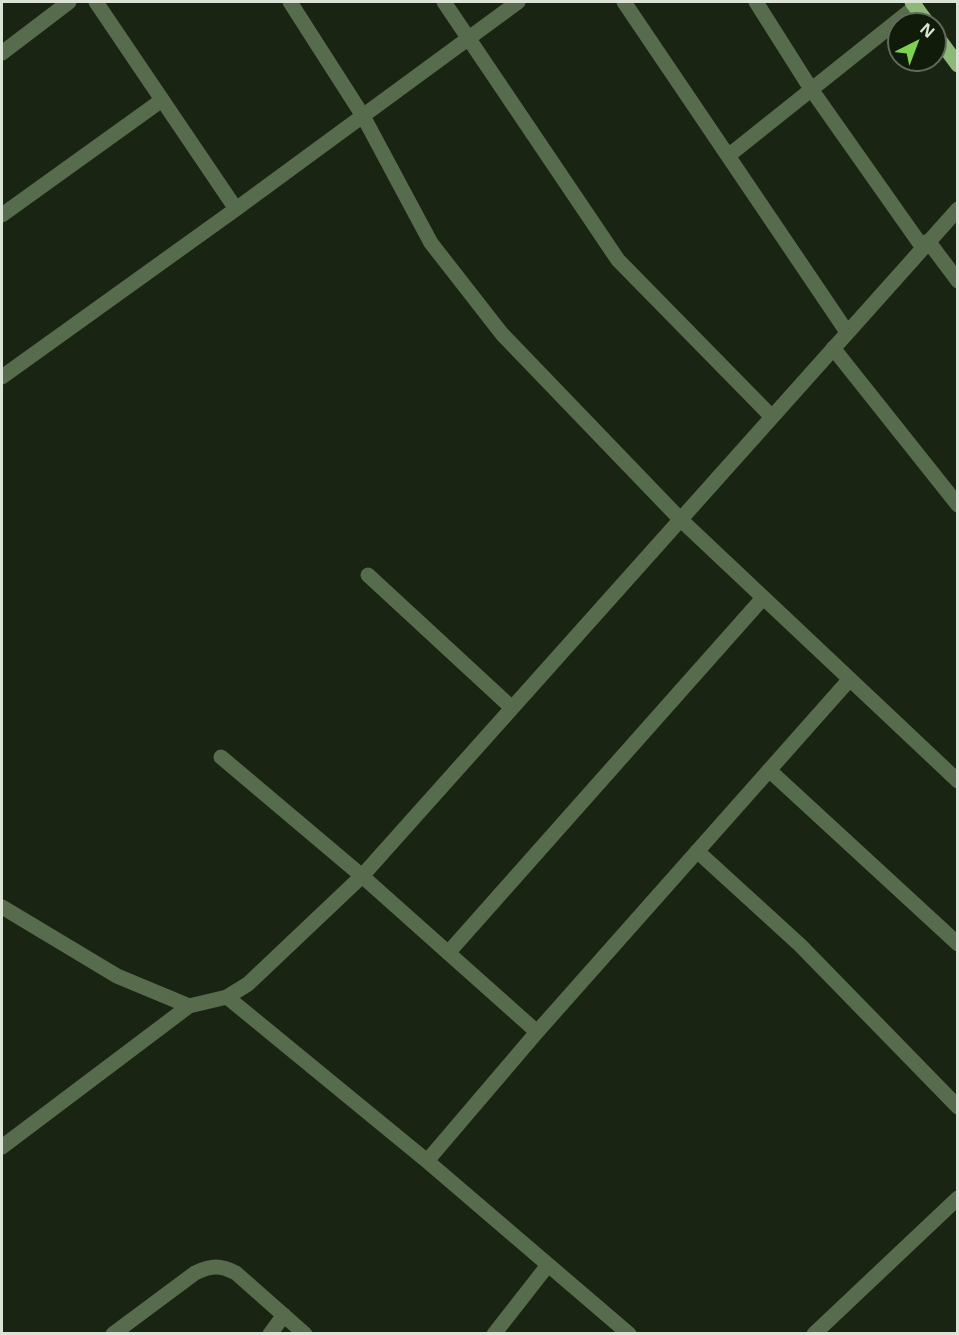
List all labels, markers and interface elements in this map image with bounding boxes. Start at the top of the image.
north arrow [887,12,947,72]
text: N [916,18,940,43]

